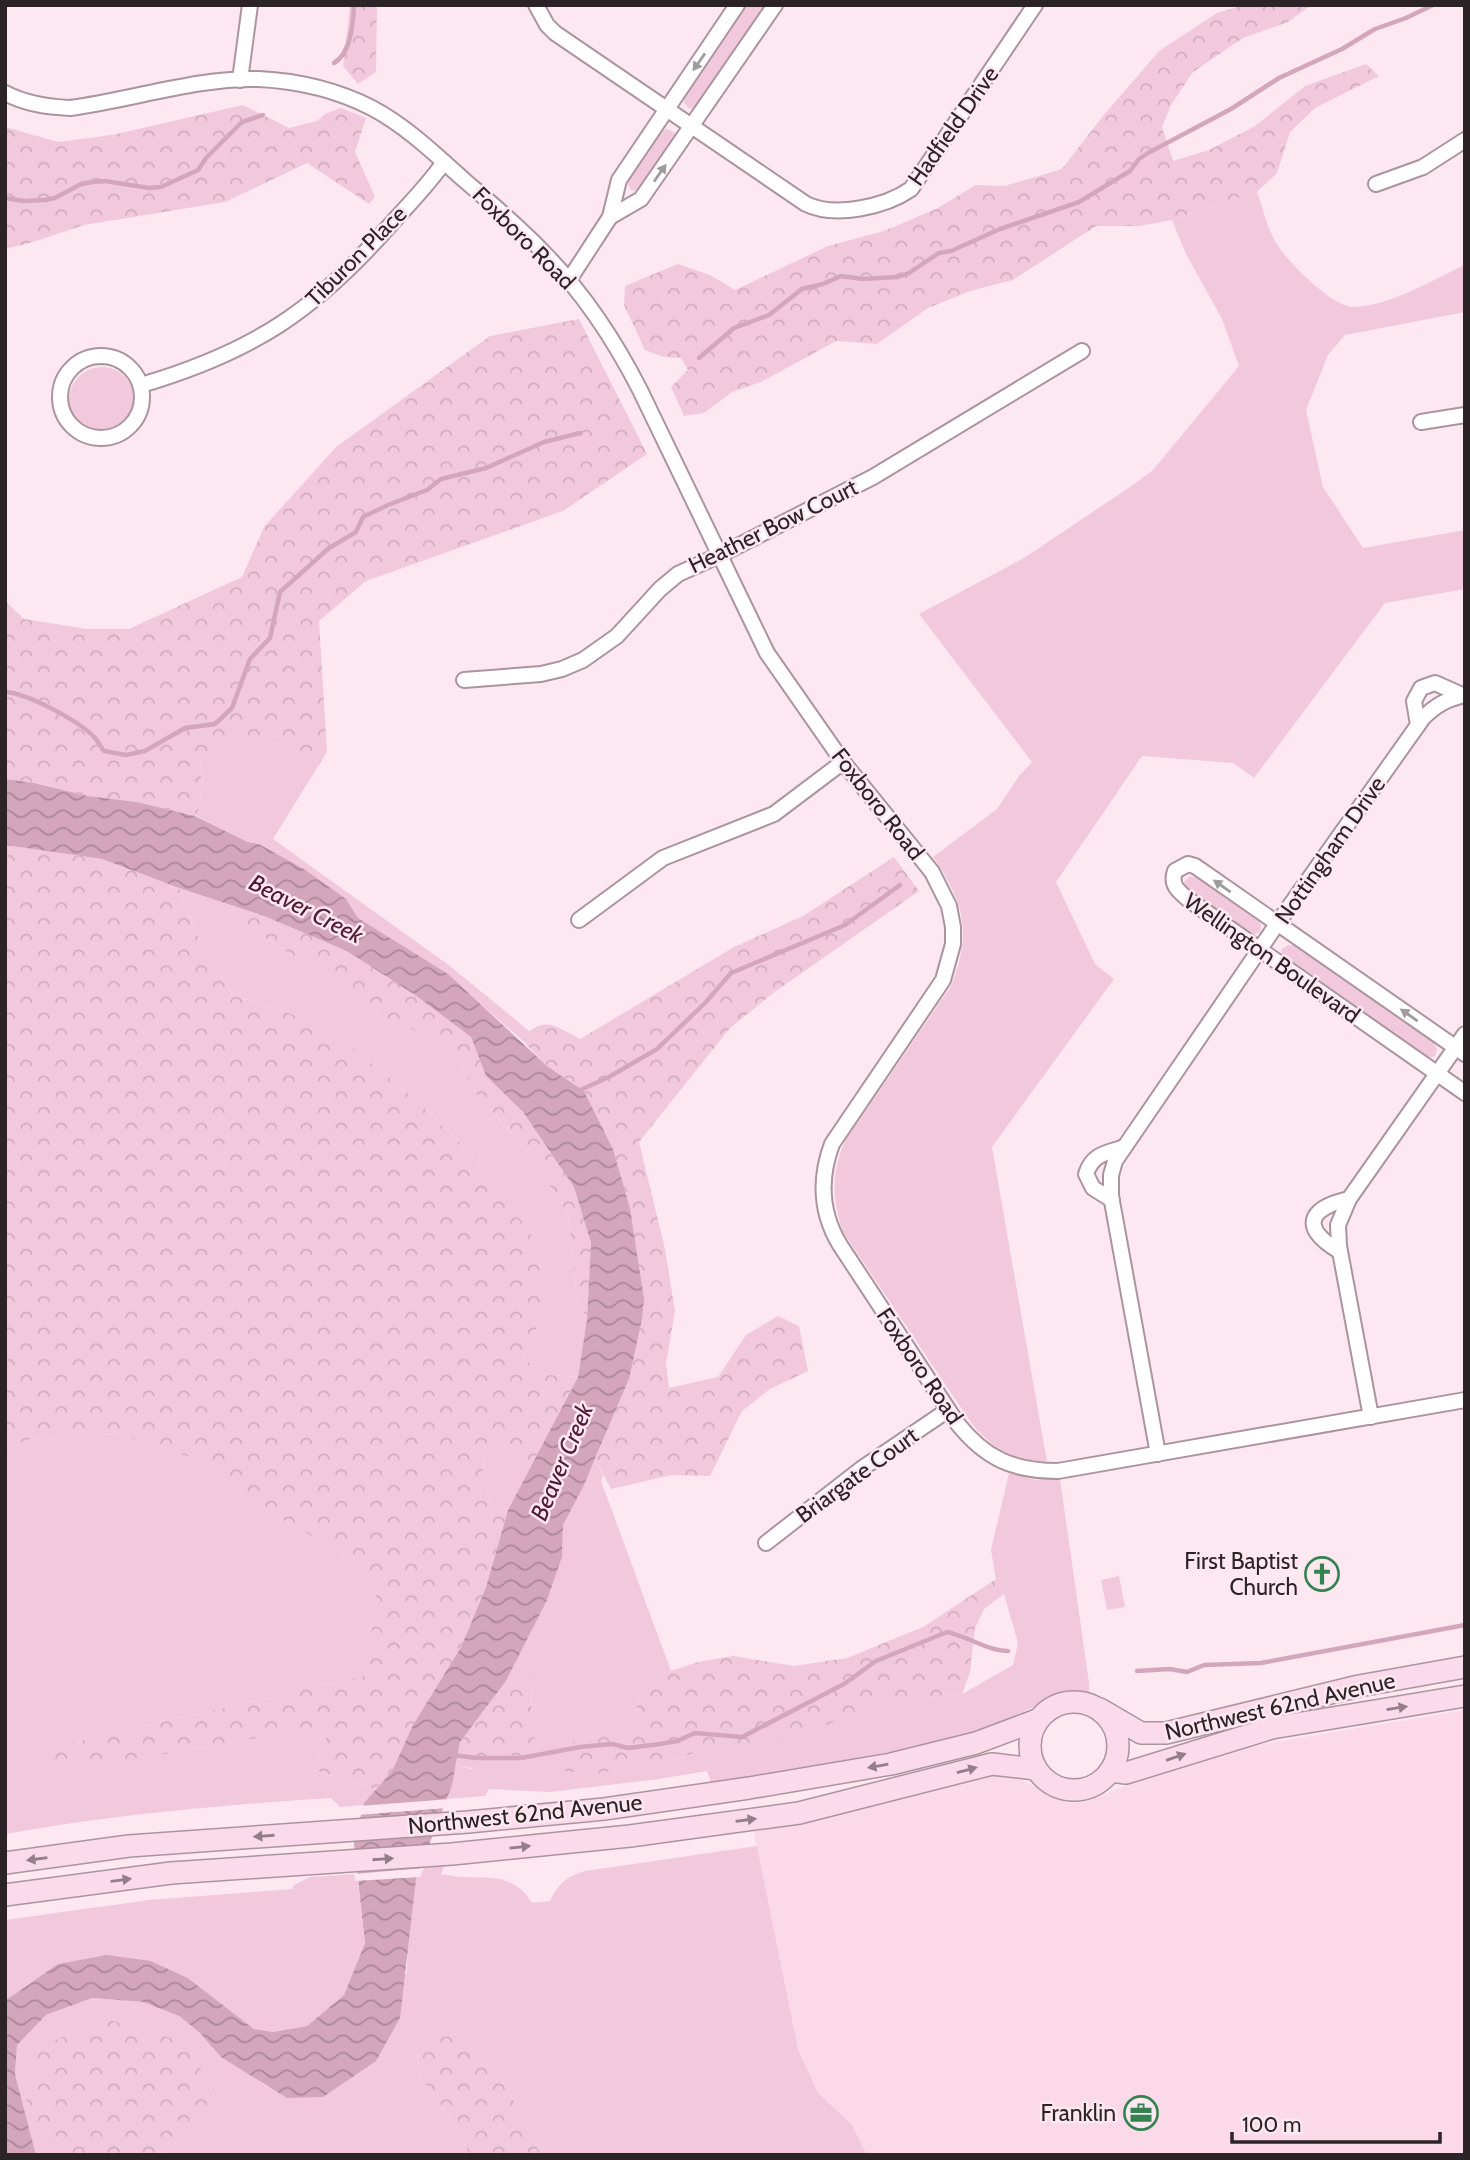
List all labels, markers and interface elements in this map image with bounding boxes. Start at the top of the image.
one-way arrow [693,52,706,71]
street label: Hadfield Drive [902,61,1004,191]
one-way arrow [653,164,667,182]
street label: Foxboro Road [467,181,581,295]
street label: Tiburon Place [300,200,412,312]
street label: Heather Bow Court [684,473,862,579]
street label: Foxboro Road [826,742,930,866]
street label: Nottingham Drive [1269,771,1391,929]
water label: Beaver Creek [244,867,369,950]
one-way arrow [1213,879,1231,893]
street label: Wellington Boulevard [1179,887,1365,1029]
one-way arrow [1400,1008,1418,1022]
street label: Foxboro Road [871,1303,969,1429]
water label: Beaver Creek [524,1398,599,1525]
street label: Briargate Court [790,1421,924,1529]
place label: First Baptist Church [1184,1547,1298,1601]
church icon: First Baptist Church [1303,1555,1341,1593]
street label: Northwest 62nd Avenue [1162,1666,1398,1746]
one-way arrow [1386,1702,1408,1713]
one-way arrow [1165,1751,1186,1762]
one-way arrow [867,1761,889,1772]
one-way arrow [957,1764,979,1775]
street label: Northwest 62nd Avenue [406,1788,644,1840]
one-way arrow [735,1814,757,1825]
one-way arrow [253,1831,275,1842]
one-way arrow [509,1842,531,1853]
one-way arrow [26,1853,48,1864]
one-way arrow [372,1853,394,1864]
one-way arrow [111,1874,133,1885]
office icon: Franklin [1122,2094,1160,2132]
place label: Franklin [1041,2099,1116,2127]
scale bar [1232,2100,1440,2144]
text: 100 m [1242,2112,1301,2137]

